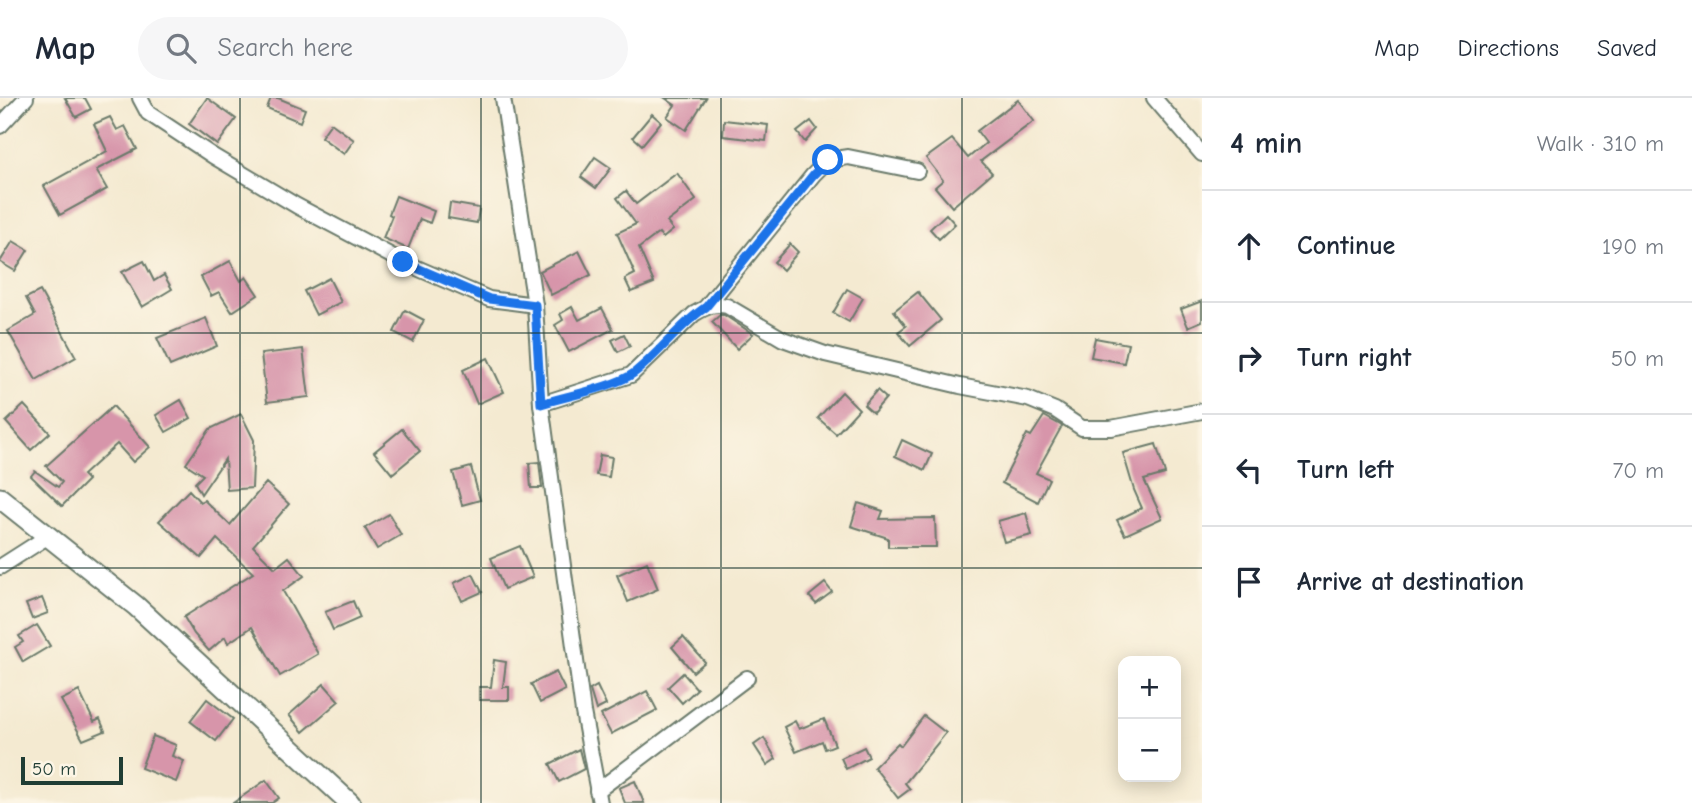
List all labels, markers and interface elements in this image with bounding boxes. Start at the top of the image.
search box [138,17,628,80]
text: Map [35,29,96,67]
icon: search [162,29,200,67]
text: Search here [218,33,353,63]
text: Map [1374,34,1420,62]
text: Directions [1458,34,1559,62]
text: Saved [1597,34,1657,62]
text: 4 min [1230,126,1302,161]
text: Walk · 310 m [1537,130,1664,157]
route start [812,144,843,175]
icon: ahead [1230,227,1268,265]
text: Continue [1297,231,1395,261]
text: 190 m [1602,233,1664,260]
route end [387,246,418,277]
icon: right [1230,339,1268,377]
text: Turn right [1297,343,1411,373]
text: 50 m [1611,345,1664,372]
icon: left [1230,451,1268,489]
text: Turn left [1297,455,1394,485]
text: 70 m [1612,457,1664,484]
icon: arrive [1230,563,1268,601]
text: Arrive at destination [1297,567,1524,597]
map controls [1118,656,1181,782]
button: + [1118,656,1181,719]
button: − [1118,719,1181,782]
scale bar [21,754,122,786]
text: 50 m [32,758,76,780]

